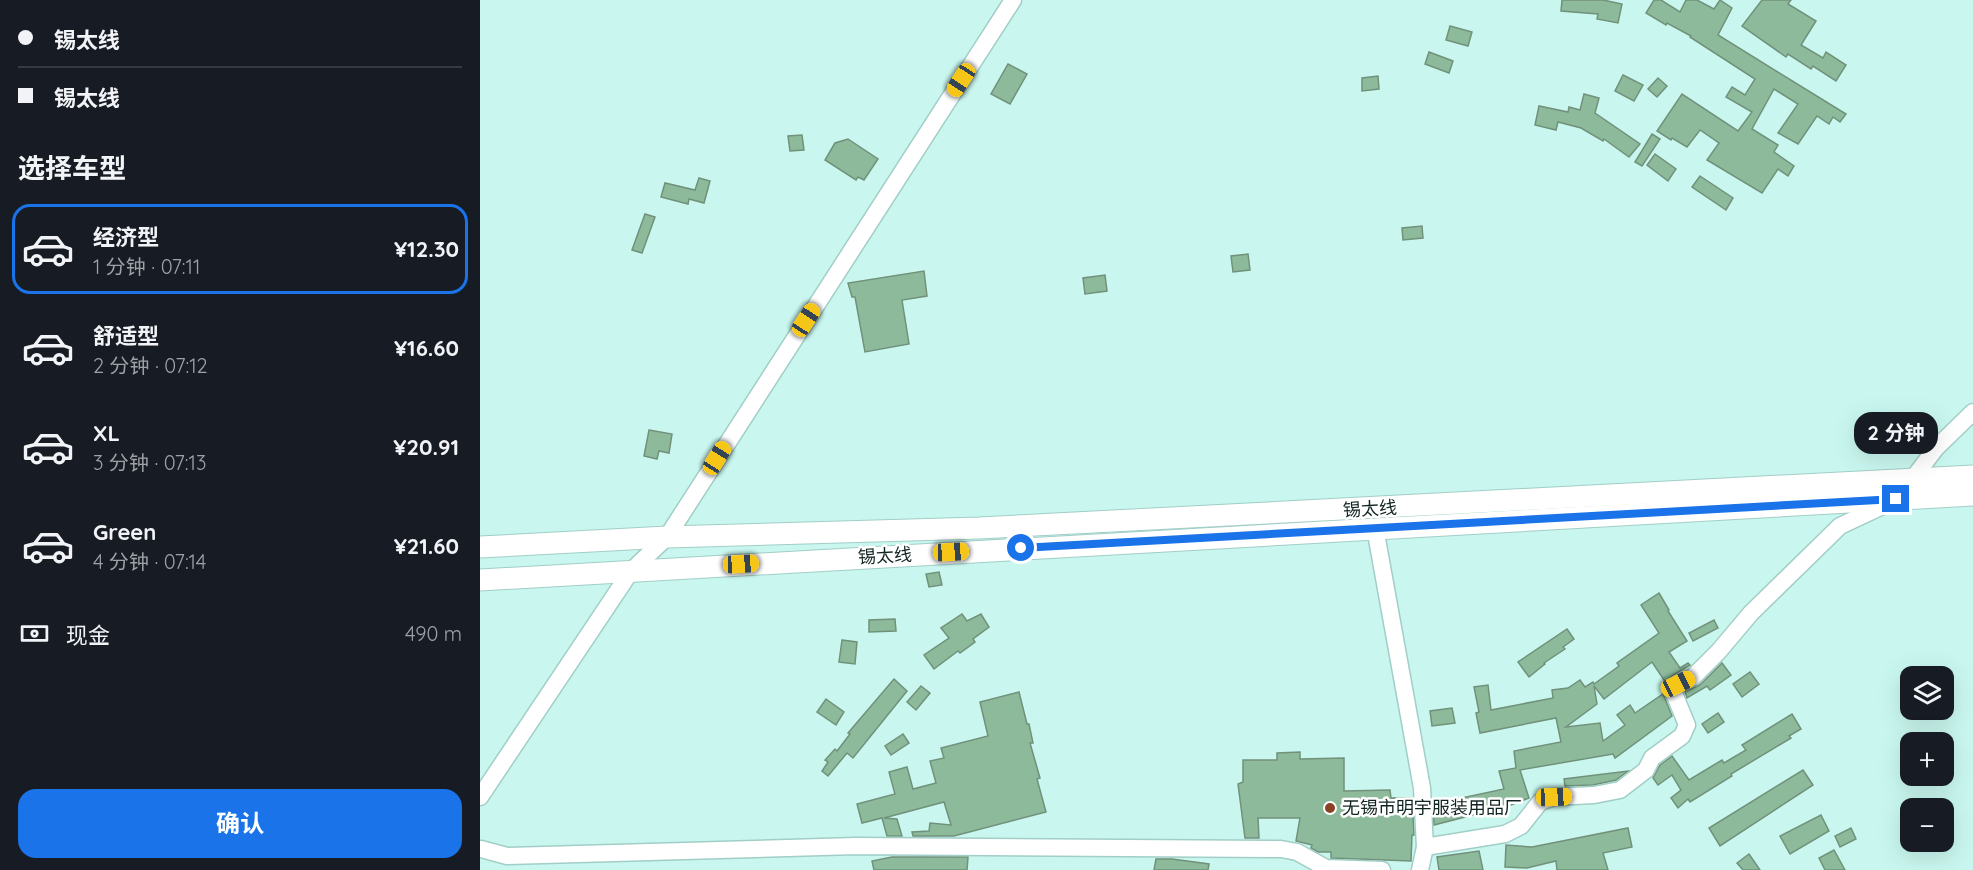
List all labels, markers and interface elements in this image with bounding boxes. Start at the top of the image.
text: 锡太线 [54,26,120,54]
car [944,60,978,100]
text: 锡太线 [54,84,120,112]
text: 选择车型 [18,151,126,185]
icon: car [21,222,75,276]
text: 经济型 [93,223,159,251]
text: ¥12.30 [394,235,459,263]
text: 1 分钟 · 07:11 [93,254,200,279]
car [789,300,823,340]
icon: car [21,321,75,375]
text: 舒适型 [93,322,159,350]
text: ¥16.60 [394,334,459,362]
text: 2 分钟 · 07:12 [93,353,208,378]
callout: 2 分钟 [1854,412,1938,454]
text: XL [93,419,120,447]
icon: car [21,420,75,474]
text: 2 分钟 [1868,420,1924,445]
text: ¥20.91 [393,433,459,461]
car [700,438,734,478]
text: 3 分钟 · 07:13 [93,450,206,475]
route end [1882,485,1909,512]
street label: 锡太线 [1342,496,1398,521]
text: Green [93,518,156,546]
icon: car [21,519,75,573]
text: ¥21.60 [394,532,459,560]
route start [1007,534,1034,561]
car [933,542,969,562]
street label: 锡太线 [857,543,913,568]
text: 4 分钟 · 07:14 [93,549,206,574]
car [723,554,759,574]
icon: cash [18,617,51,650]
text: 现金 [66,621,110,649]
text: 490 m [405,621,462,646]
map controls [1900,666,1954,852]
button: layers [1900,666,1954,720]
car [1658,668,1698,700]
button: + [1900,732,1954,786]
car [1536,787,1572,807]
button: 确认 [18,789,462,858]
place label: 无锡市明宇服装用品厂 [1342,796,1522,819]
button: − [1900,798,1954,852]
marker: 无锡市明宇服装用品厂 [1323,801,1337,815]

